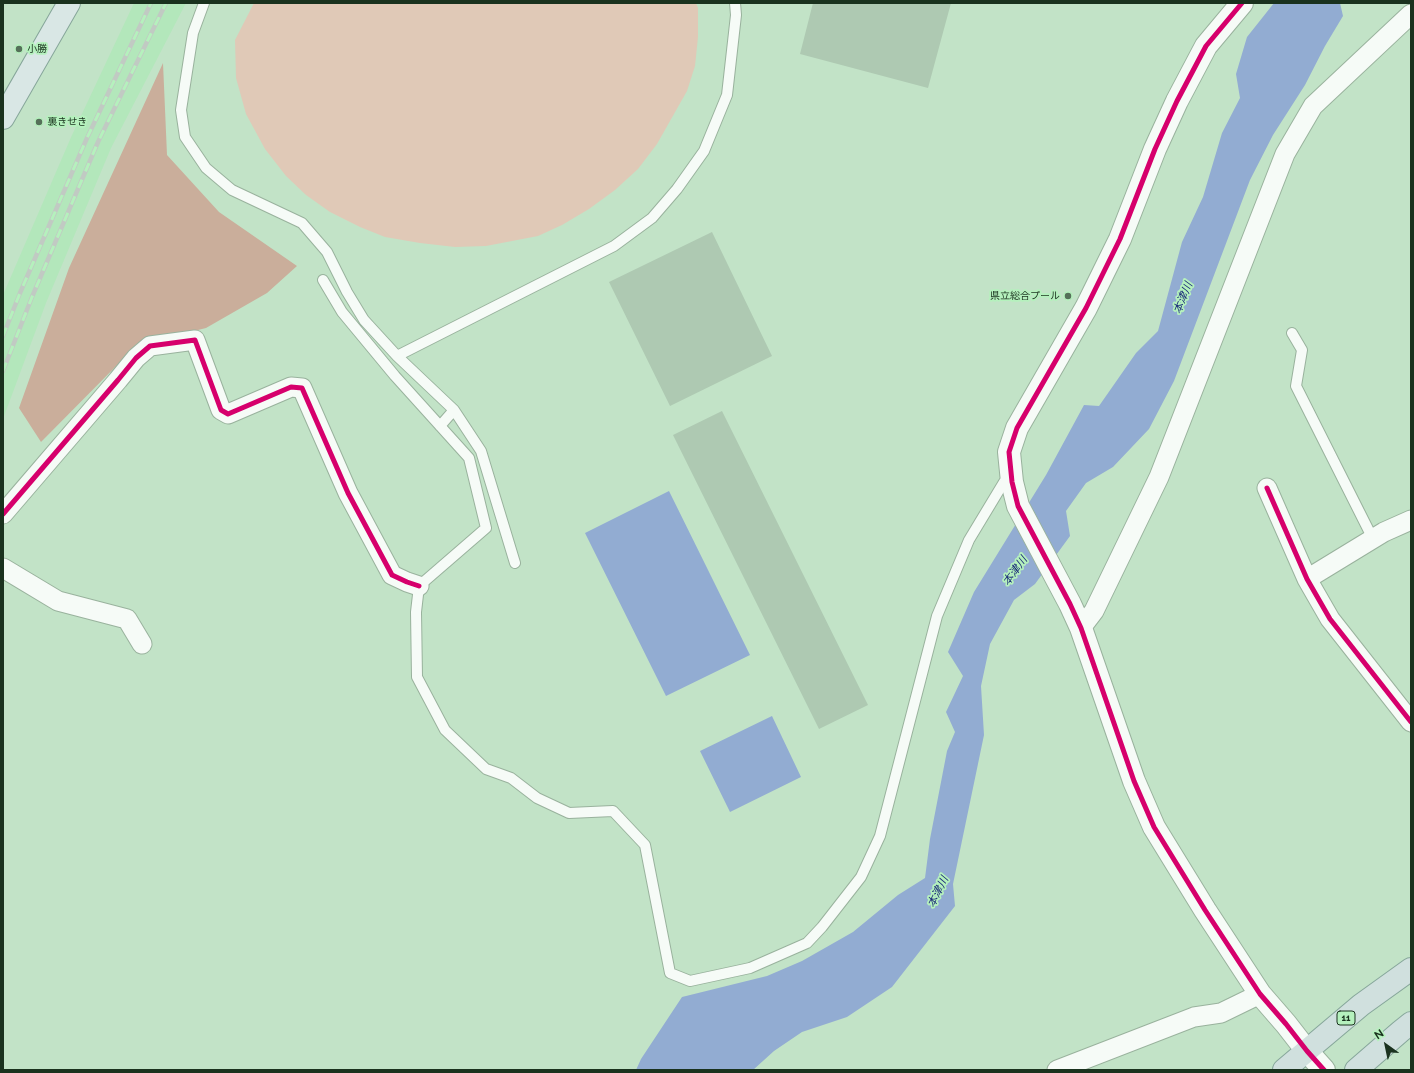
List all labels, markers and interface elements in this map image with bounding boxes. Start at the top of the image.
place label: 小勝 [27,43,47,55]
marker: 小勝 [14,44,24,54]
place label: 裏きせき [47,116,87,128]
marker: 裏きせき [34,117,44,127]
water label: 本津川 [1171,280,1195,316]
place label: 県立総合プール [990,290,1060,302]
marker: 県立総合プール [1063,291,1073,301]
water label: 本津川 [1000,554,1030,588]
water label: 本津川 [925,874,951,910]
road number: 11 [1337,1011,1355,1025]
north arrow [1366,1025,1406,1065]
text: N [1372,1027,1386,1042]

